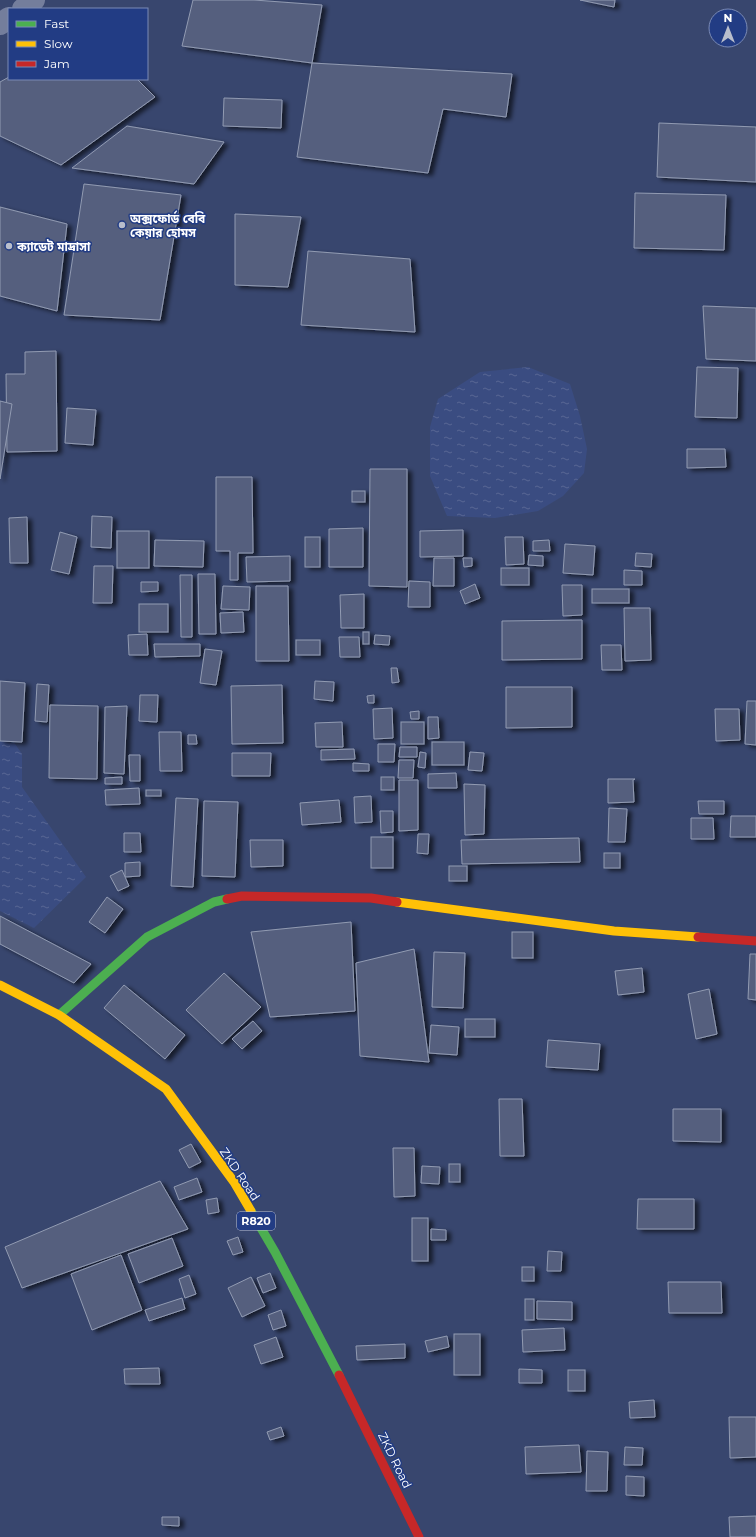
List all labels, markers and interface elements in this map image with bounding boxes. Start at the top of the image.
legend [8,8,148,80]
north arrow [708,8,748,48]
text: N [724,11,732,25]
text: Fast [44,16,69,31]
text: Slow [44,36,73,51]
text: Jam [43,56,70,71]
place label: অক্সফোর্ড বেবি কেয়ার হোমস [129,210,206,240]
marker: অক্সফোর্ড বেবি কেয়ার হোমস [117,220,127,230]
place label: ক্যাডেট মাদ্রাসা [16,239,91,254]
marker: ক্যাডেট মাদ্রাসা [4,241,14,251]
street label: ZKD Road [217,1145,263,1203]
road number: R820 [237,1212,275,1230]
street label: ZKD Road [375,1429,415,1491]

